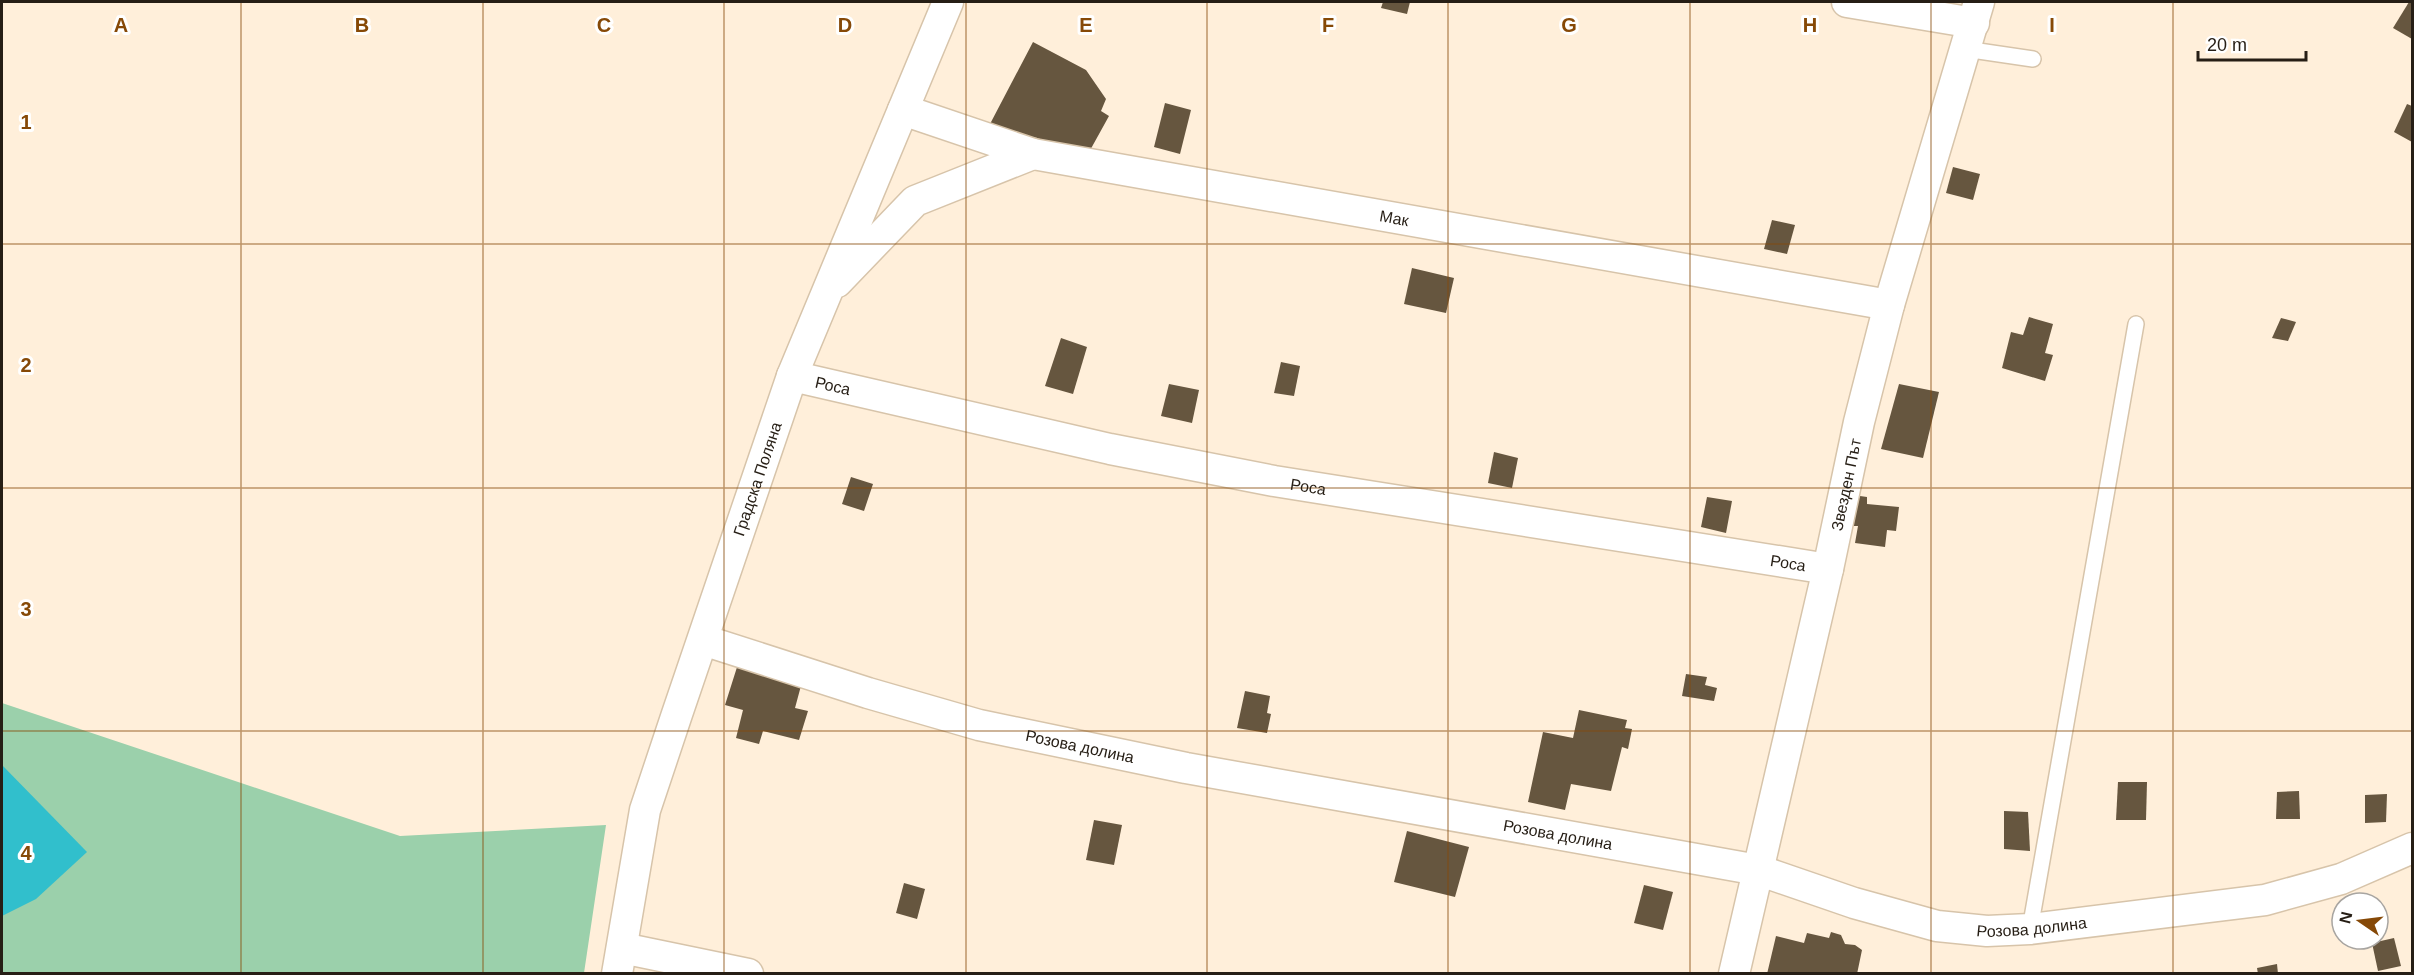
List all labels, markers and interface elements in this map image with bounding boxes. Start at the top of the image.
text: A [114,14,128,36]
text: B [355,14,369,36]
text: C [597,14,611,36]
text: D [838,14,852,36]
text: E [1079,14,1093,36]
text: F [1322,14,1334,36]
text: G [1561,14,1577,36]
text: H [1803,14,1817,36]
text: I [2049,14,2055,36]
scale bar [2198,24,2306,62]
text: 20 m [2207,35,2247,55]
text: 1 [20,111,32,133]
street label: Мак [1378,207,1411,229]
text: 2 [20,354,32,376]
street label: Роса [814,373,852,398]
street label: Градска Поляна [730,419,784,538]
street label: Звезден Път [1828,436,1864,532]
street label: Роса [1289,475,1327,498]
street label: Роса [1769,551,1807,574]
text: 3 [20,598,32,620]
street label: Розова долина [1024,726,1136,766]
street label: Розова долина [1502,816,1614,852]
text: 4 [20,842,32,864]
north arrow [2330,891,2390,951]
text: N [2336,910,2356,925]
street label: Розова долина [1976,914,2088,940]

